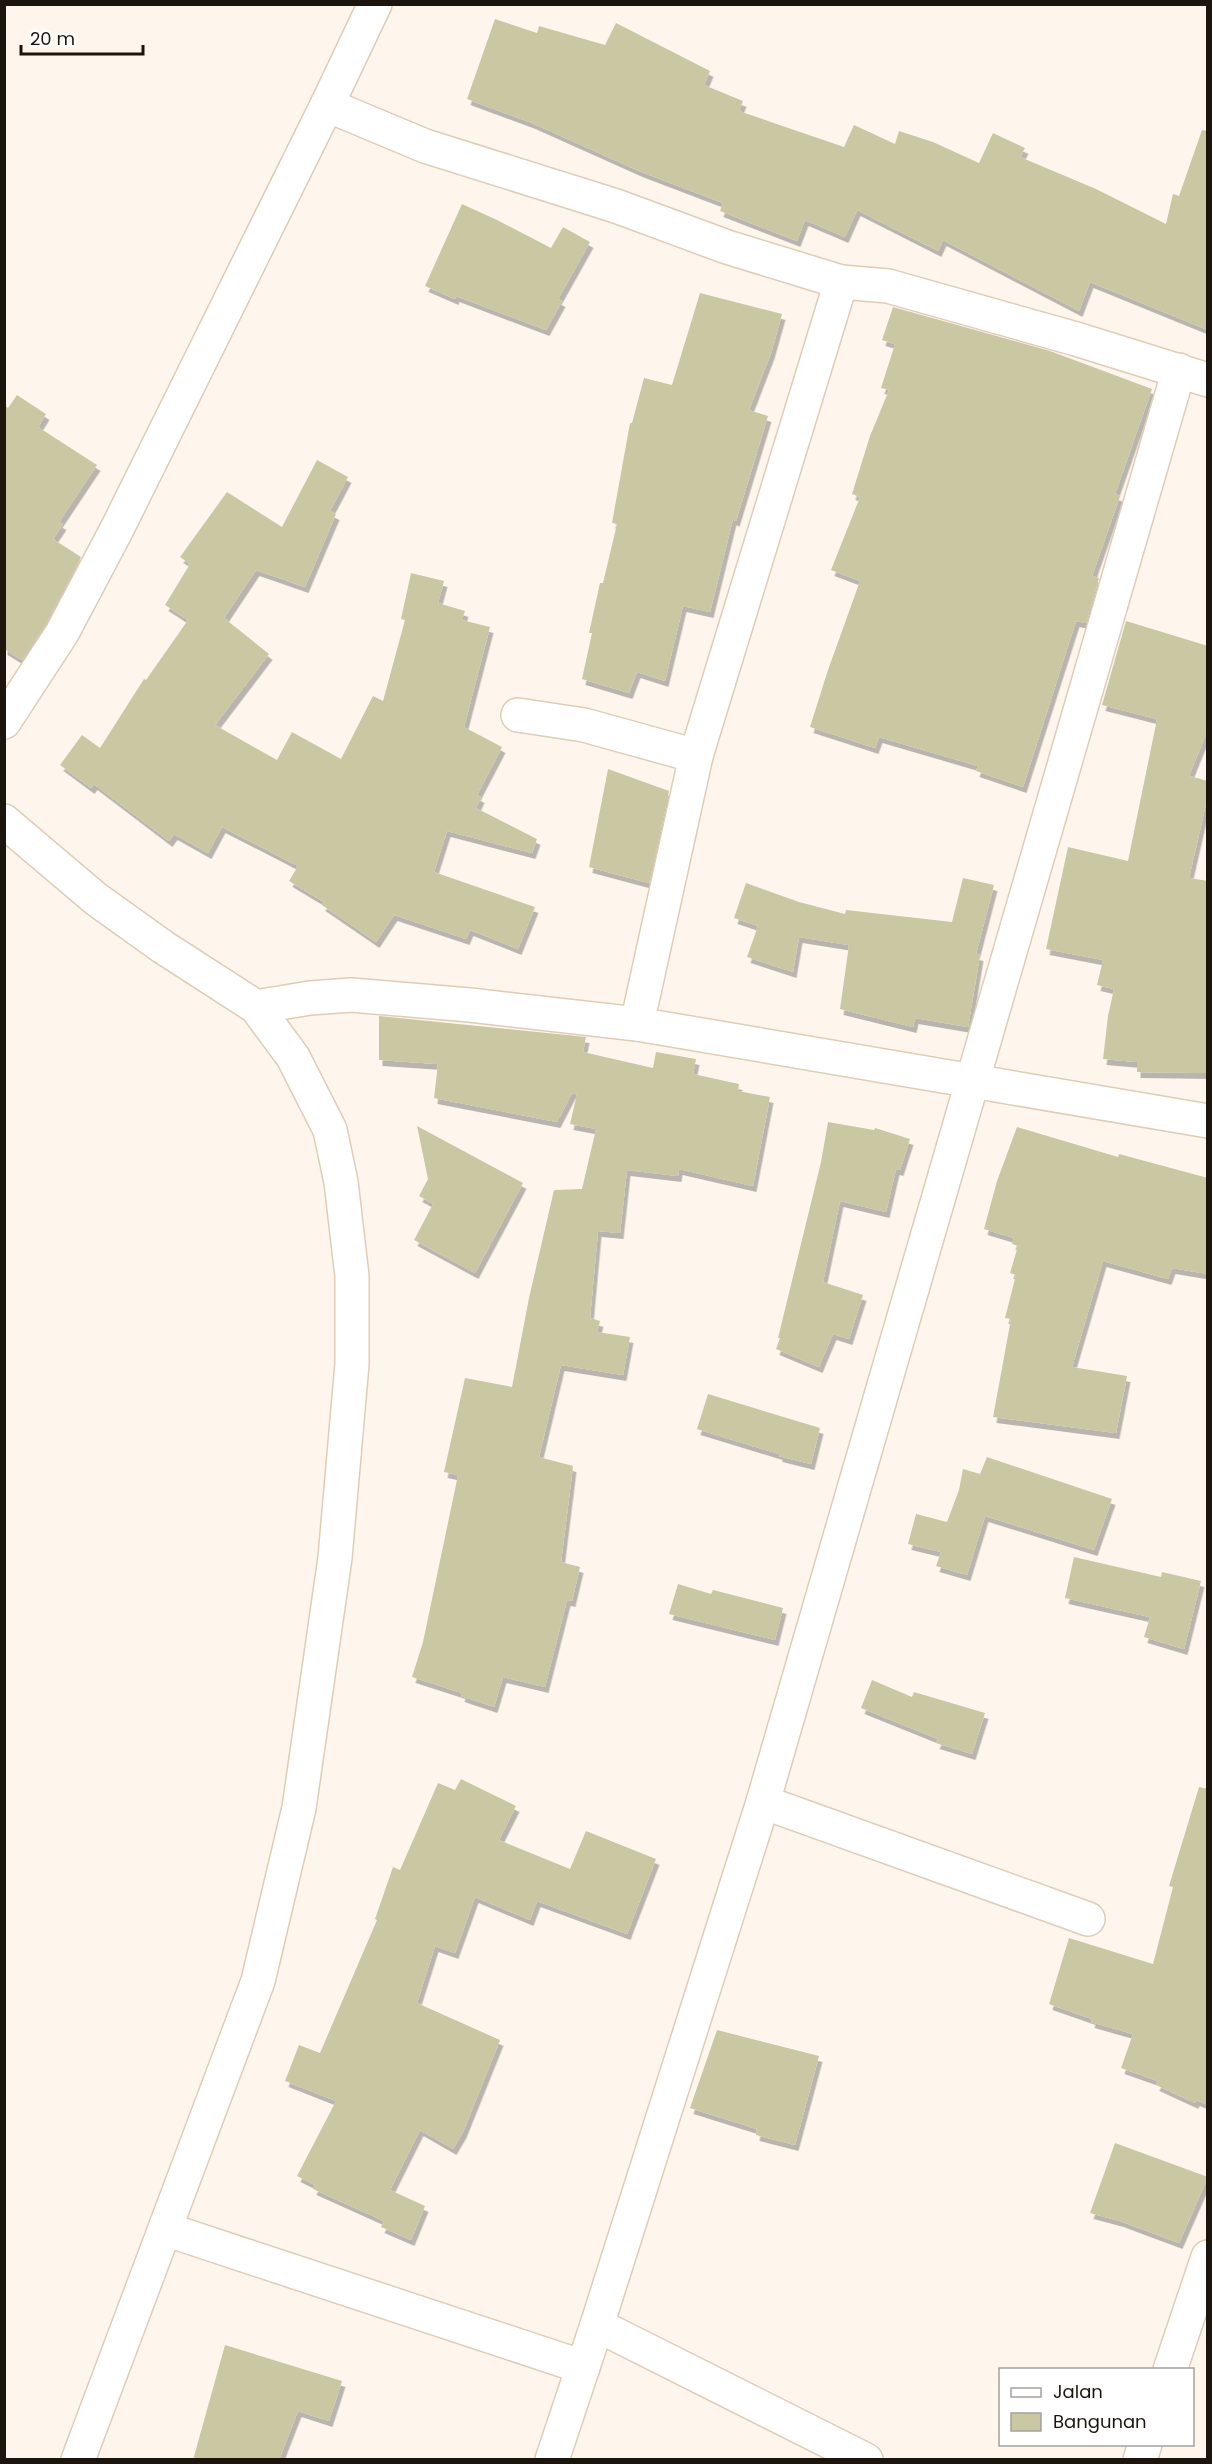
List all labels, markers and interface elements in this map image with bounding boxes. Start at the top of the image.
scale bar [21,18,142,56]
text: 20 m [30,26,75,51]
legend [999,2368,1194,2446]
text: Jalan [1053,2379,1103,2404]
text: Bangunan [1053,2409,1147,2434]

